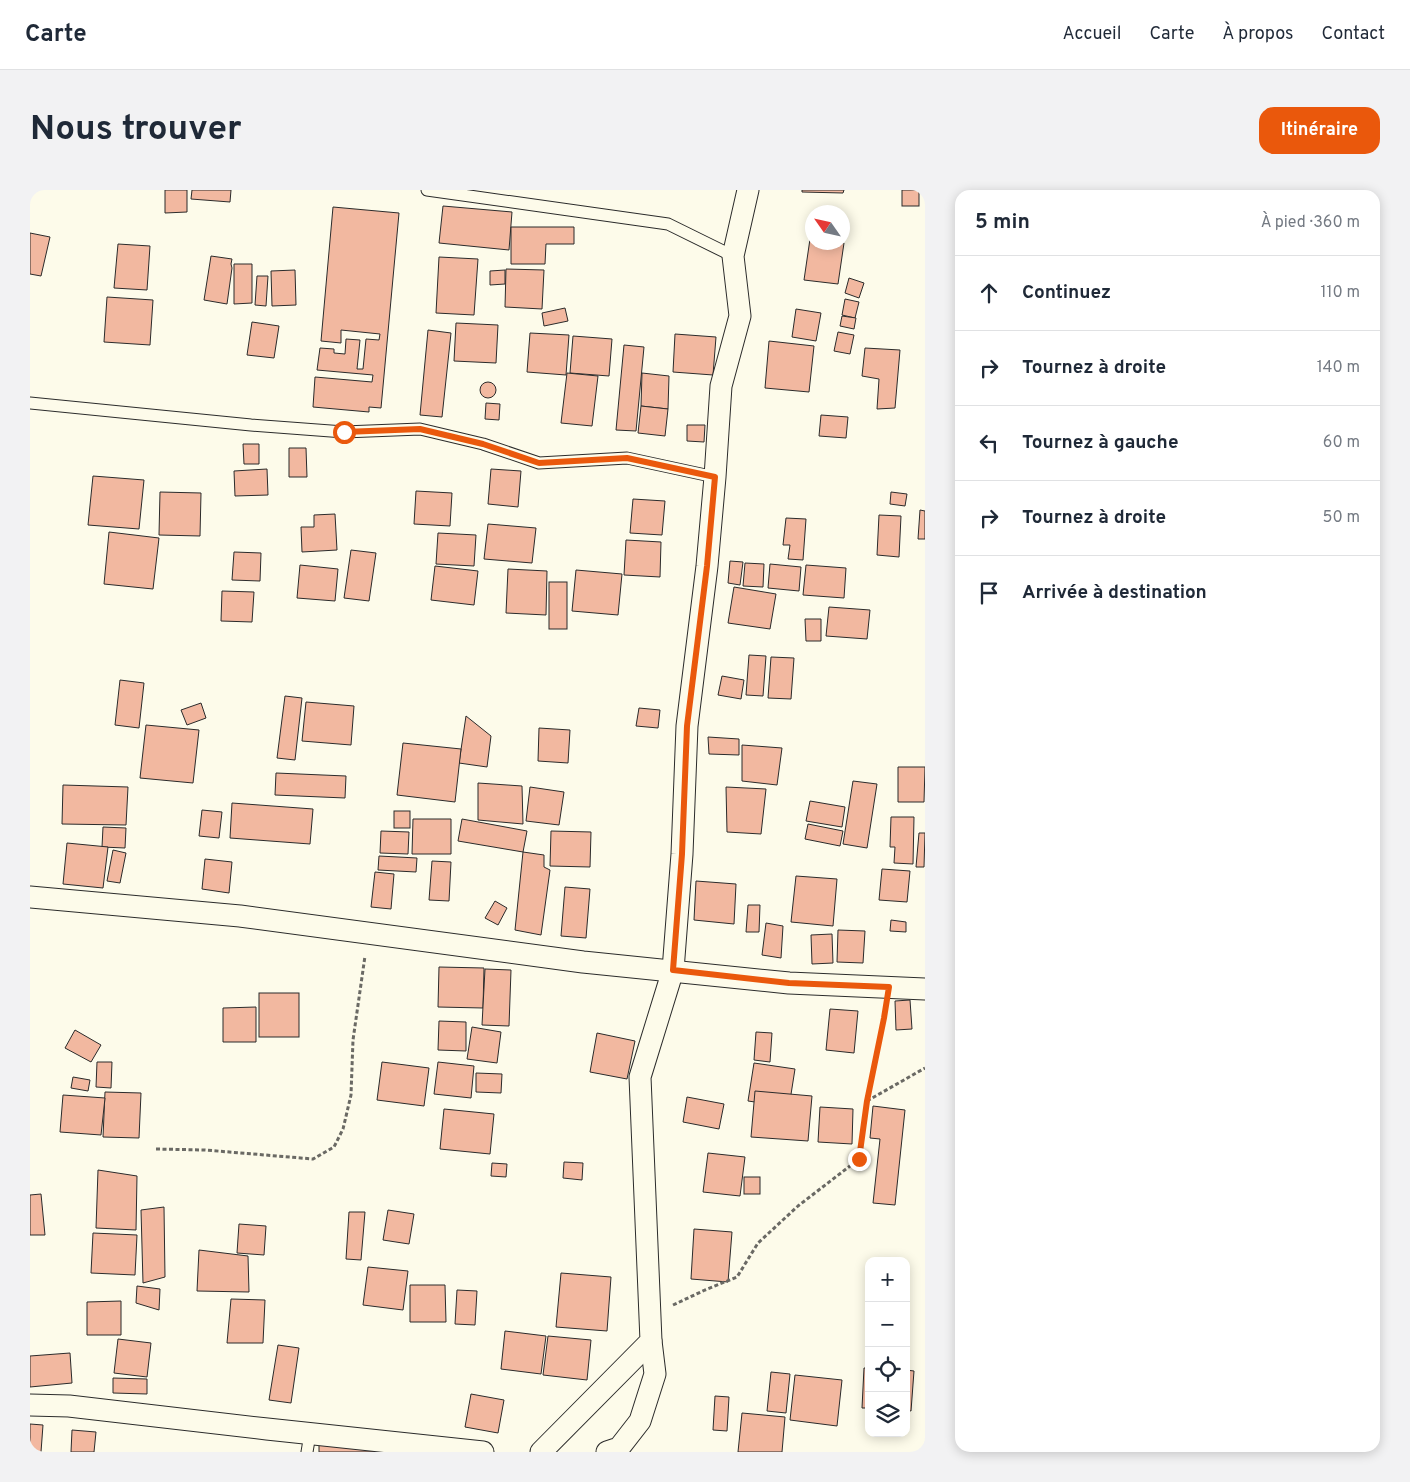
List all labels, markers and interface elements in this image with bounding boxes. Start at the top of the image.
text: Carte [25,20,87,50]
text: Accueil [1062,23,1121,46]
text: Carte [1149,23,1194,46]
text: À propos [1222,23,1293,46]
text: Contact [1321,23,1385,46]
button: Itinéraire [1259,107,1380,154]
text: Nous trouver [30,108,242,152]
north arrow [805,205,850,250]
text: 5 min [975,209,1030,236]
text: À pied · 360 m [1261,213,1360,233]
icon: ahead [975,279,1003,307]
text: Continuez [1022,281,1111,305]
text: 110 m [1320,283,1360,303]
icon: right [975,354,1003,382]
text: Tournez à droite [1022,356,1166,380]
text: 140 m [1317,358,1360,378]
route start [333,421,356,444]
icon: left [975,429,1003,457]
text: Tournez à gauche [1022,431,1179,455]
text: 60 m [1323,433,1360,453]
icon: right [975,504,1003,532]
text: Tournez à droite [1022,506,1166,530]
text: 50 m [1323,508,1360,528]
icon: arrive [975,579,1003,607]
text: Arrivée à destination [1022,581,1207,605]
route end [848,1148,871,1171]
map controls [865,1257,910,1437]
button: + [865,1257,910,1302]
button: − [865,1302,910,1347]
button: locate [865,1347,910,1392]
button: layers [865,1392,910,1437]

